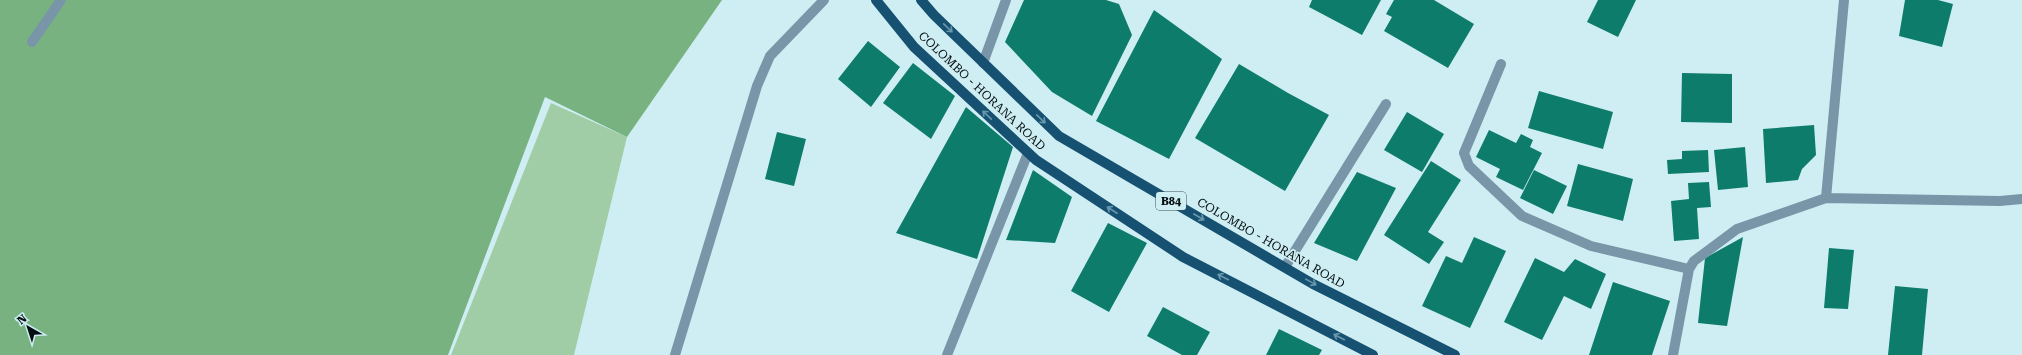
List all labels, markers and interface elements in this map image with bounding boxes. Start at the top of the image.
one-way arrow [943,24,953,33]
street label: COLOMBO - HORANA ROAD [916,29,1048,153]
one-way arrow [982,110,992,120]
one-way arrow [1036,114,1046,123]
road number: B84 [1156,192,1186,210]
street label: COLOMBO - HORANA ROAD [1195,195,1347,291]
one-way arrow [1107,206,1118,214]
one-way arrow [1193,213,1205,221]
one-way arrow [1217,273,1229,281]
one-way arrow [1305,279,1317,286]
north arrow [8,307,48,347]
text: N [15,312,30,327]
one-way arrow [1333,333,1345,340]

